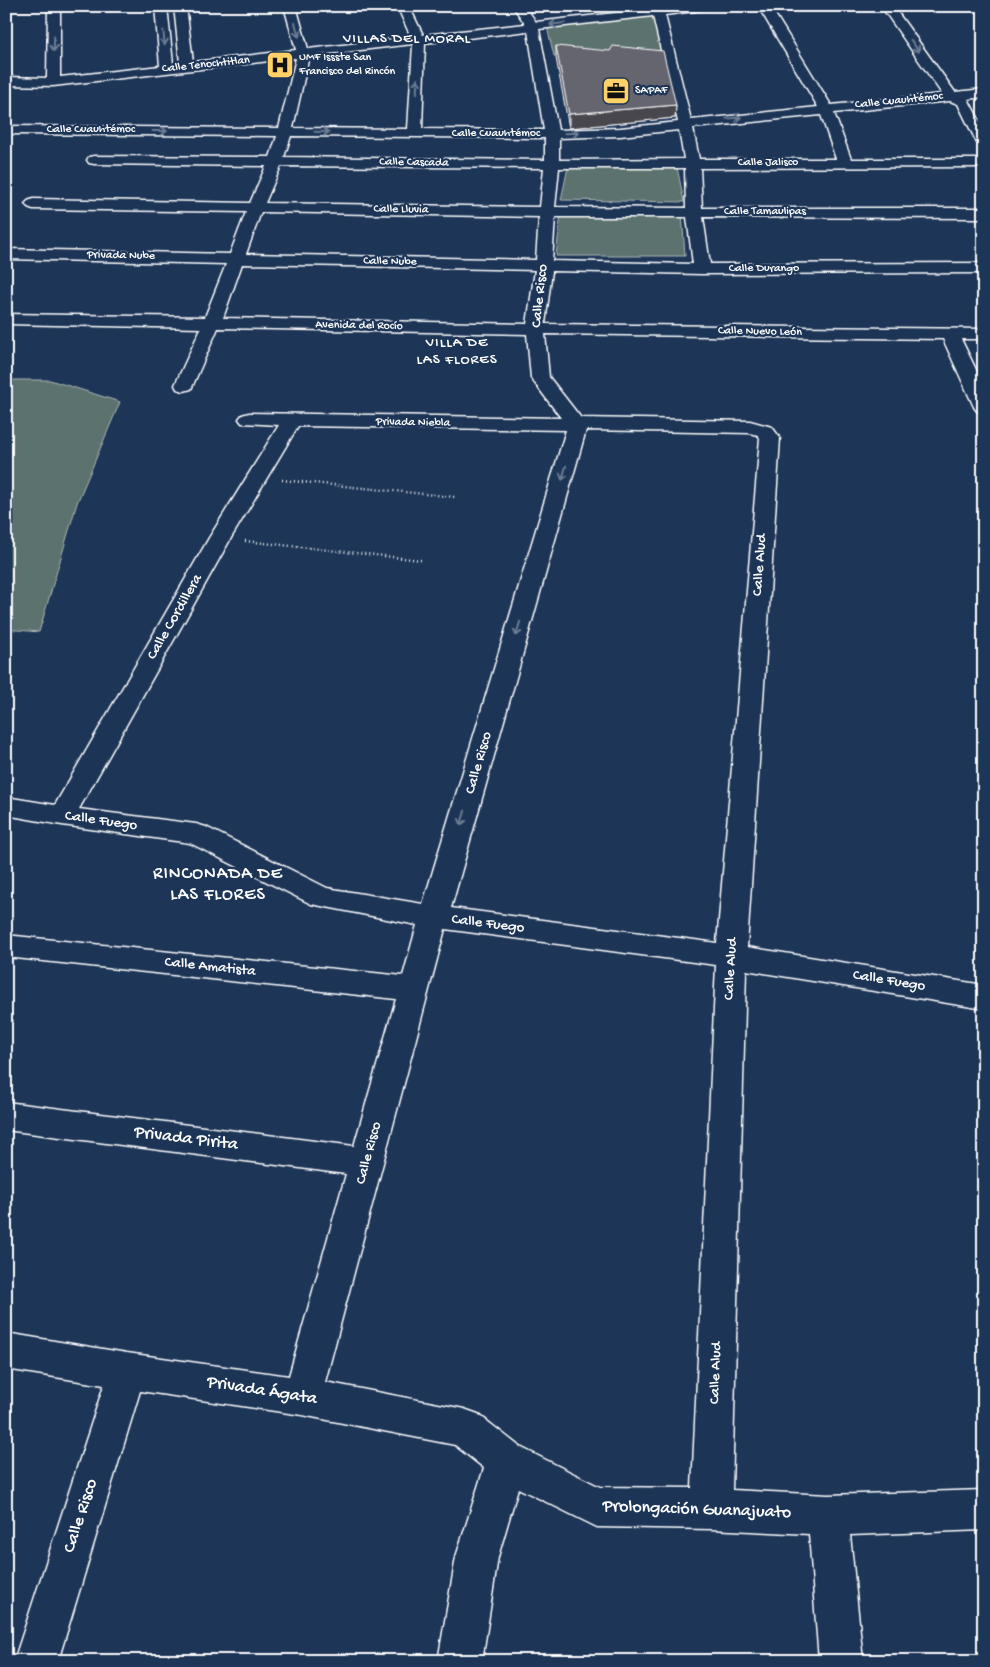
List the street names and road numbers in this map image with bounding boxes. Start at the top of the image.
street label: Calle Tenochtitlan [161,53,251,77]
street label: Calle Cuauhtémoc [854,89,945,113]
street label: Calle Cuauhtémoc [47,123,136,137]
street label: Calle Cuauhtémoc [452,127,541,141]
street label: Calle Cascada [379,155,449,171]
street label: Calle Jalisco [738,156,798,170]
street label: Calle Lluvia [374,203,429,217]
street label: Calle Tamaulipas [724,205,806,219]
street label: Privada Nube [86,248,156,264]
street label: Calle Nube [363,255,418,269]
street label: Calle Durango [729,262,799,276]
street label: Calle Risco [528,263,552,329]
street label: Avenida del Rocío [315,318,403,334]
street label: Calle Nuevo León [718,324,802,340]
street label: Privada Niebla [375,415,451,431]
street label: Calle Alud [749,532,771,597]
street label: Calle Cordillera [143,571,207,663]
street label: Calle Risco [462,730,497,796]
street label: Calle Fuego [64,807,139,835]
street label: Calle Fuego [451,911,526,937]
street label: Calle Alud [720,936,742,1001]
street label: Calle Amatista [164,953,257,981]
street label: Calle Fuego [851,966,927,996]
street label: Calle Risco [352,1120,386,1186]
street label: Privada Pirita [132,1122,240,1156]
street label: Calle Alud [706,1340,726,1404]
street label: Privada Ágata [204,1371,320,1410]
street label: Calle Risco [59,1476,103,1556]
street label: Prolongación Guanajuato [601,1496,792,1524]

